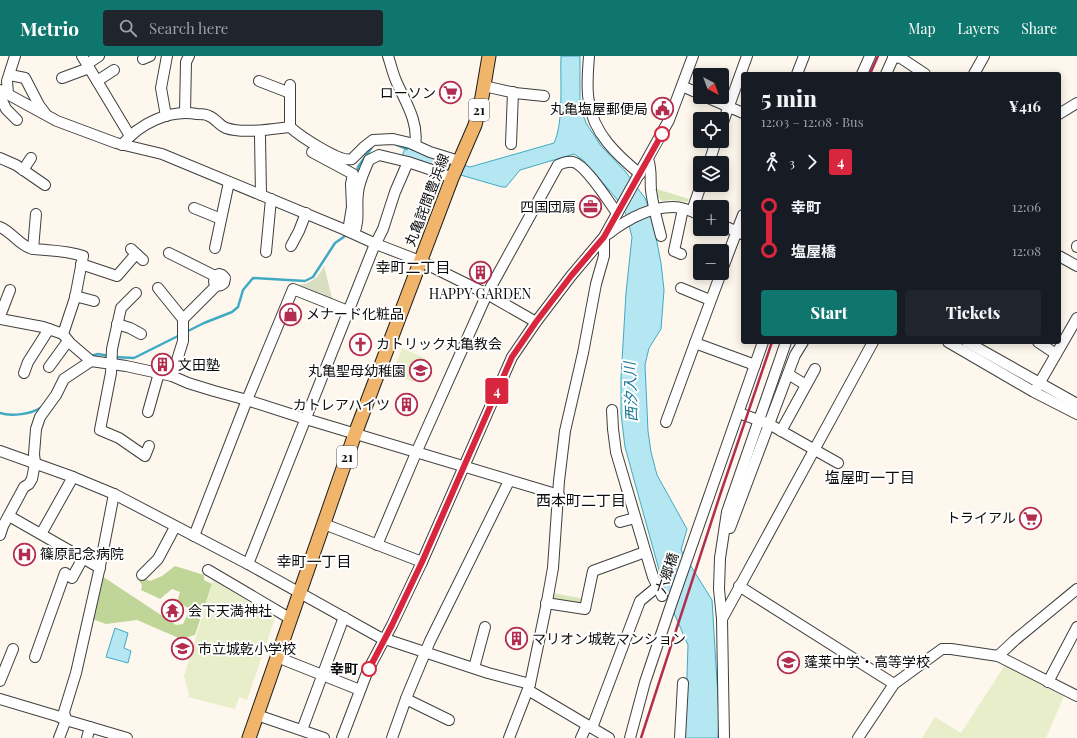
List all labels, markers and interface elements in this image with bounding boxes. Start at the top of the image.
search box [103,10,383,46]
text: Metrio [20,15,79,41]
icon: search [117,17,139,39]
text: Search here [149,18,228,38]
text: Map [908,19,936,38]
text: Layers [958,19,999,38]
text: Share [1021,19,1057,38]
north arrow [693,68,729,104]
map controls [693,68,729,280]
supermarket icon: ローソン [438,80,464,106]
place label: ローソン [380,83,436,102]
text: 5 min [761,83,817,113]
public building icon: 丸亀塩屋郵便局 [650,96,676,122]
text: ¥416 [1009,96,1041,116]
road number: 21 [469,99,489,121]
place label: 丸亀塩屋郵便局 [550,99,648,118]
button: locate [693,112,729,148]
text: 12:03 – 12:08 · Bus [761,113,863,130]
unlabelled marker [654,126,670,142]
street label: 丸亀詫間豊浜線 [400,151,453,249]
icon: walk [761,151,783,173]
icon: forward [801,151,823,173]
text: 4 [837,152,844,171]
text: 3 [789,154,795,171]
button: layers [693,156,729,192]
office icon: 四国団扇 [578,194,604,220]
place label: 四国団扇 [520,197,576,216]
text: 幸町 [791,197,821,217]
text: 12:06 [1012,198,1041,215]
button: + [693,200,729,236]
text: 塩屋橋 [791,241,836,261]
text: 12:08 [1012,242,1041,259]
button: − [693,244,729,280]
district label: 幸町二丁目 [375,257,451,277]
building icon: HAPPY GARDEN [467,259,493,285]
place label: HAPPY GARDEN [429,284,531,303]
button: Start [761,290,897,336]
button: Tickets [905,290,1041,336]
shop icon: メナード化粧品 [277,301,303,327]
place label: メナード化粧品 [306,304,404,323]
church icon: カトリック丸亀教会 [347,331,373,357]
place label: カトリック丸亀教会 [376,334,502,353]
building icon: 文田塾 [149,352,175,378]
place label: 文田塾 [178,355,220,374]
school or university icon: 丸亀聖母幼稚園 [408,358,434,384]
water label: 西汐入川 [619,360,641,422]
place label: 丸亀聖母幼稚園 [308,361,406,380]
line badge: 4 [484,378,510,404]
text: 4 [493,381,501,400]
building icon: カトレアハイツ [393,392,419,418]
place label: カトレアハイツ [293,395,390,414]
road number: 21 [337,446,357,468]
district label: 塩屋町一丁目 [825,467,915,487]
district label: 西本町二丁目 [536,490,626,510]
supermarket icon: トライアル [1018,505,1044,531]
place label: トライアル [946,508,1016,527]
hospital icon: 篠原記念病院 [12,541,38,567]
place label: 篠原記念病院 [40,544,124,563]
street label: 六郷橋 [651,550,682,596]
district label: 幸町一丁目 [276,551,352,571]
temple icon: 会下天満神社 [159,598,185,624]
place label: 会下天満神社 [188,601,272,620]
building icon: マリオン城乾マンション [504,626,530,652]
place label: マリオン城乾マンション [532,629,686,648]
school or university icon: 市立城乾小学校 [169,636,195,662]
place label: 市立城乾小学校 [198,639,296,658]
school or university icon: 蓬莱中学・高等学校 [776,649,802,675]
place label: 蓬莱中学・高等学校 [804,652,930,671]
place label: 幸町 [330,659,358,678]
marker: 幸町 [361,661,377,677]

